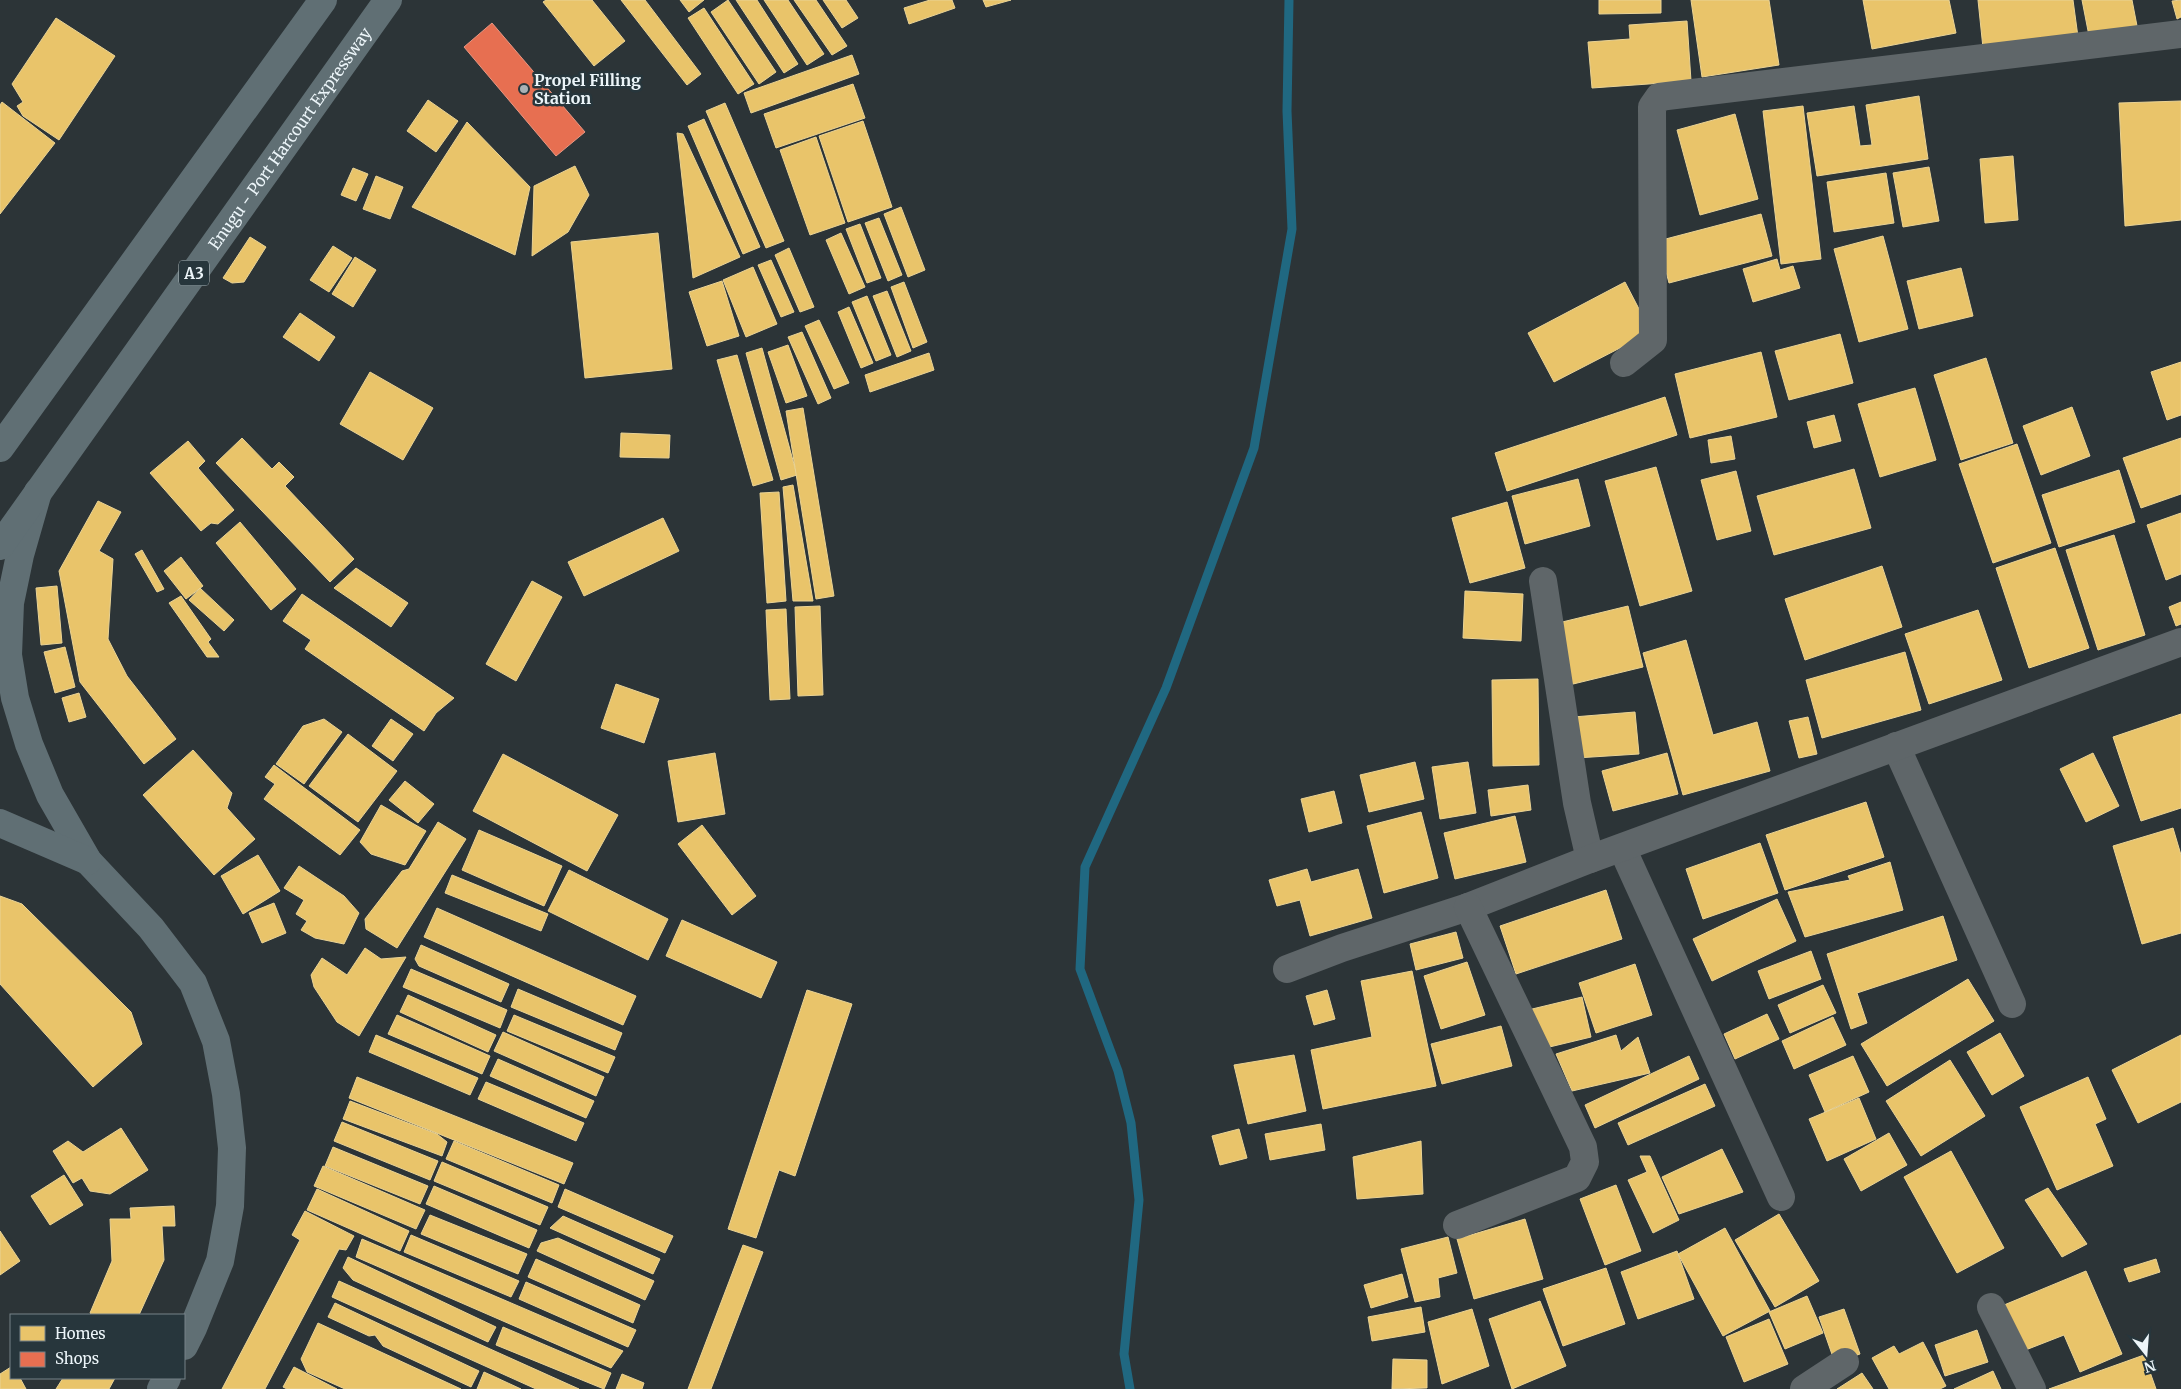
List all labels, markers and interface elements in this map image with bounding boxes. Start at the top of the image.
street label: Enugu - Port Harcourt Expressway [204,23,376,253]
place label: Propel Filling Station [534,70,641,108]
marker: Propel Filling Station [518,83,530,95]
road number: A3 [179,260,209,286]
legend [10,1314,185,1379]
text: Homes [55,1324,106,1343]
north arrow [2121,1329,2171,1379]
text: Shops [55,1349,99,1368]
text: N [2142,1356,2158,1377]

